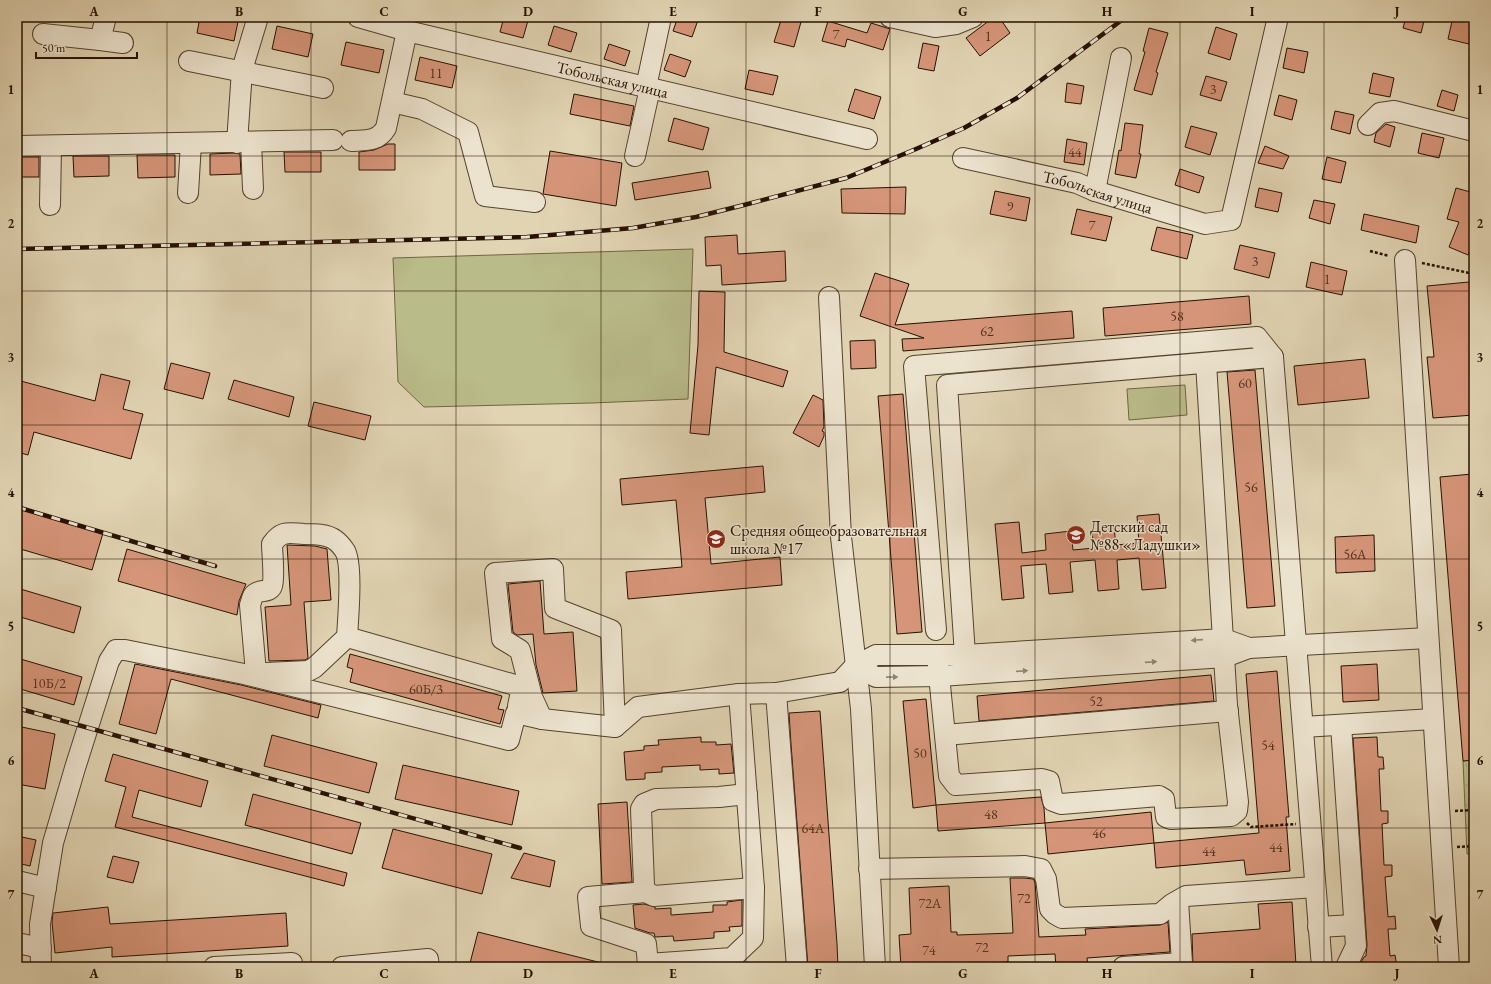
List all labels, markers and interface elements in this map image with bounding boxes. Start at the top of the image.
text: A [88,3,99,20]
text: B [235,3,243,20]
text: C [379,3,389,20]
text: D [523,3,533,20]
text: E [669,3,677,20]
text: F [814,3,822,20]
text: G [958,3,968,20]
text: H [1102,3,1113,20]
text: I [1250,3,1255,20]
text: J [1393,3,1400,20]
house number: 7 [833,25,840,43]
house number: 1 [985,27,991,45]
scale bar [36,34,137,60]
text: 50 m [42,40,66,56]
street label: Тобольская улица [555,56,671,103]
house number: 11 [429,64,443,82]
house number: 3 [1210,80,1217,98]
text: 1 [8,81,15,98]
text: 1 [1477,81,1484,98]
house number: 44 [1068,143,1082,161]
street label: Тобольская улица [1041,165,1156,218]
house number: 9 [1007,197,1014,215]
text: 2 [8,215,15,232]
text: 2 [1477,215,1484,232]
house number: 7 [1089,216,1096,234]
house number: 3 [1252,252,1259,270]
house number: 1 [1324,270,1330,288]
house number: 58 [1170,307,1184,325]
house number: 62 [980,322,994,340]
text: 3 [8,349,15,366]
text: 3 [1477,349,1484,366]
house number: 60 [1238,374,1252,392]
house number: 56 [1244,478,1258,496]
text: 4 [8,484,15,501]
text: 4 [1477,484,1484,501]
place label: Детский сад №88 «Ладушки» [1090,516,1201,555]
place label: Средняя общеобразовательная школа №17 [730,520,927,559]
school or university icon: Детский сад №88 «Ладушки» [1065,524,1087,546]
school or university icon: Средняя общеобразовательная школа №17 [705,528,727,550]
house number: 56А [1343,545,1367,563]
text: 5 [8,618,14,635]
text: 5 [1477,618,1483,635]
one-way arrow [1191,637,1203,644]
one-way arrow [1145,658,1157,665]
one-way arrow [1016,667,1028,674]
house number: 10Б/2 [32,674,66,692]
one-way arrow [886,674,899,680]
house number: 60Б/3 [409,680,443,698]
house number: 52 [1089,692,1103,710]
house number: 54 [1261,736,1275,754]
house number: 50 [913,744,927,762]
text: 6 [8,752,15,769]
text: 6 [1477,752,1484,769]
house number: 48 [984,805,998,823]
house number: 64А [801,819,825,837]
house number: 46 [1092,824,1106,842]
house number: 44 [1269,838,1283,856]
house number: 44 [1202,842,1216,860]
text: 7 [8,886,15,903]
text: 7 [1477,886,1484,903]
house number: 72 [1017,889,1031,907]
house number: 72А [918,894,942,912]
north arrow [1417,910,1457,950]
text: N [1433,933,1443,947]
house number: 72 [975,938,989,956]
house number: 74 [922,941,936,959]
text: A [88,965,99,982]
text: B [235,965,243,982]
text: C [379,965,389,982]
text: D [523,965,533,982]
text: E [669,965,677,982]
text: F [814,965,822,982]
text: G [958,965,968,982]
text: H [1102,965,1113,982]
text: I [1250,965,1255,982]
text: J [1393,965,1400,982]

